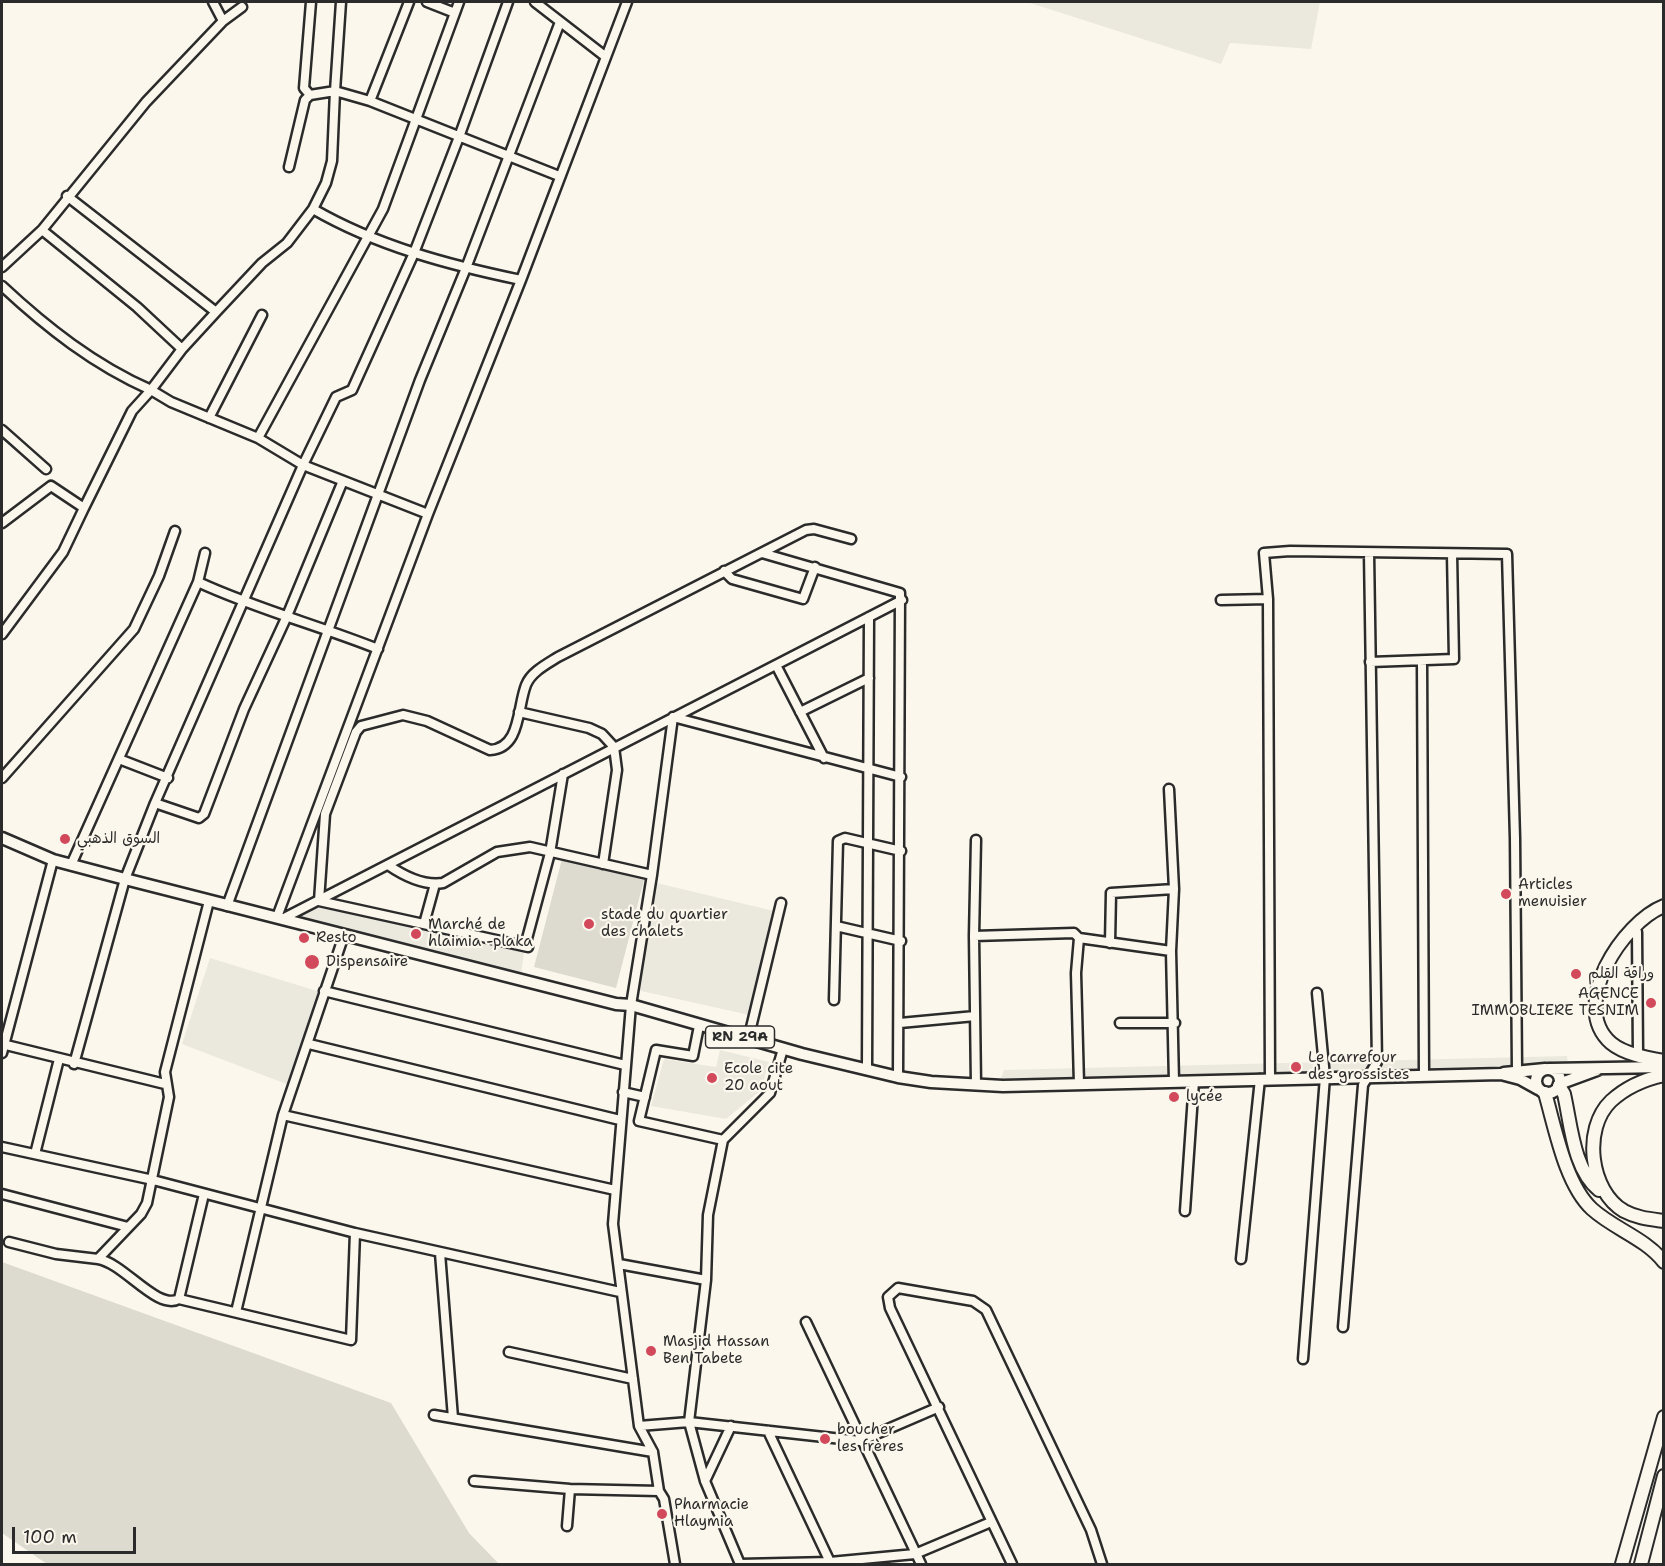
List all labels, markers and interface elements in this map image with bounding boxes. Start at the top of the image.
place label: السوق الذهبي [77,830,160,848]
marker: السوق الذهبي [58,832,72,846]
place label: Articles menuisier [1518,876,1587,911]
marker: Articles menuisier [1499,887,1513,901]
place label: stade du quartier des chalets [601,906,728,941]
place label: Marché de hlaimia -plaka [428,916,533,951]
marker: stade du quartier des chalets [582,917,596,931]
marker: Marché de hlaimia -plaka [409,927,423,941]
place label: Resto [316,929,357,947]
marker: Resto [297,931,311,945]
marker: Dispensaire [303,953,321,971]
place label: Dispensaire [326,953,408,971]
place label: وراقة القلم [1588,965,1654,983]
marker: وراقة القلم [1569,967,1583,981]
place label: AGENCE IMMOBLIERE TESNIM [1472,985,1639,1020]
marker: AGENCE IMMOBLIERE TESNIM [1644,996,1658,1010]
road number: RN 29A [706,1026,774,1048]
place label: Le carrefour des grossistes [1308,1049,1409,1084]
place label: Ecole cite 20 aout [724,1060,793,1095]
marker: Le carrefour des grossistes [1289,1060,1303,1074]
marker: Ecole cite 20 aout [705,1071,719,1085]
place label: lycée [1186,1088,1223,1106]
marker: lycée [1167,1090,1181,1104]
place label: Masjid Hassan Ben Tabete [663,1333,769,1368]
marker: Masjid Hassan Ben Tabete [644,1344,658,1358]
place label: boucher les frères [837,1421,904,1456]
marker: boucher les frères [818,1432,832,1446]
place label: Pharmacie Hlaymia [674,1496,749,1531]
marker: Pharmacie Hlaymia [655,1507,669,1521]
scale bar [15,1515,140,1553]
text: 100 m [23,1525,77,1549]

